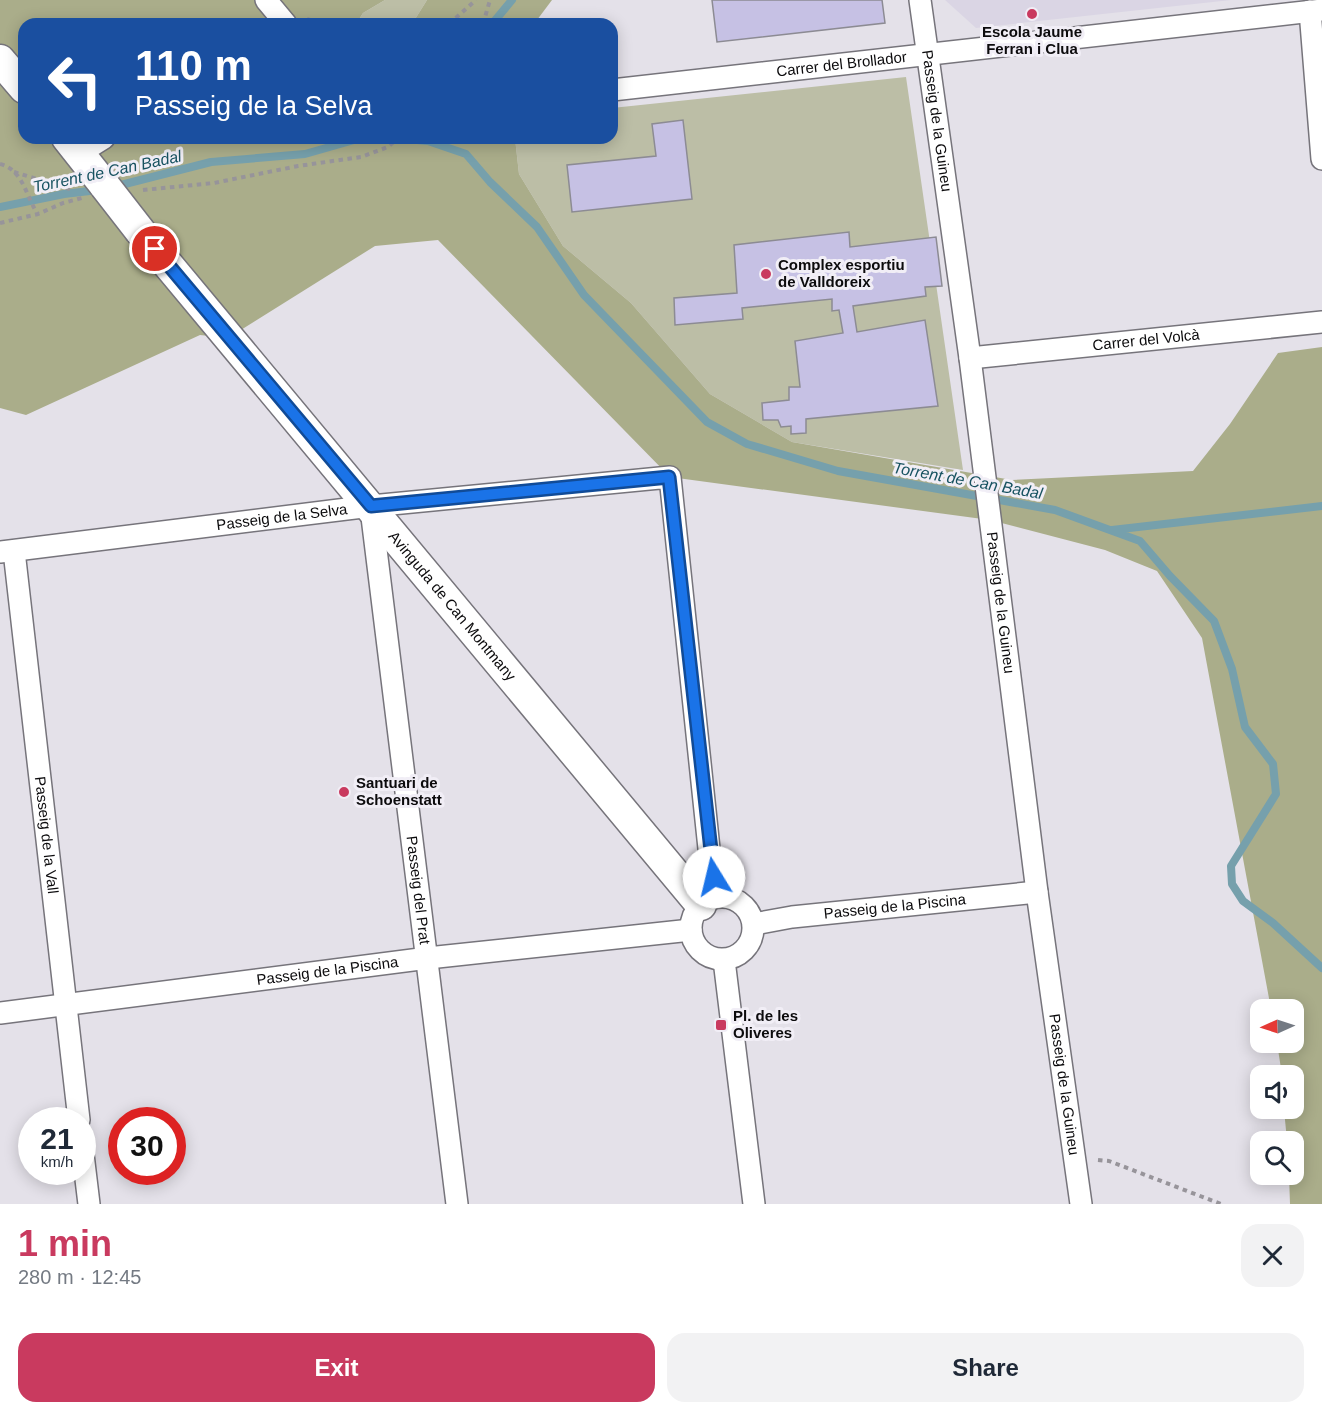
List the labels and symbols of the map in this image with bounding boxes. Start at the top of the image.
marker: Escola Jaume Ferran i Clua [1025,7,1039,21]
place label: Escola Jaume Ferran i Clua [982,23,1082,57]
street label: Carrer del Brollador [775,48,908,79]
street label: Passeig de la Guineu [919,49,956,193]
water label: Torrent de Can Badal [31,147,183,196]
pin [129,223,180,274]
place label: Complex esportiu de Valldoreix [778,256,905,290]
marker: Complex esportiu de Valldoreix [759,267,773,281]
street label: Carrer del Volcà [1092,325,1201,353]
water label: Torrent de Can Badal [892,459,1044,502]
street label: Passeig de la Selva [215,500,349,533]
street label: Avinguda de Can Montmany [386,528,520,684]
street label: Passeig de la Guineu [984,531,1019,674]
place label: Santuari de Schoenstatt [356,774,442,808]
street label: Passeig de la Vall [32,775,62,895]
marker: Santuari de Schoenstatt [337,785,351,799]
street label: Passeig del Prat [404,835,434,946]
position arrow [682,845,746,909]
street label: Passeig de la Piscina [823,890,967,922]
street label: Passeig de la Piscina [255,953,400,988]
north arrow [1250,999,1304,1053]
place label: Pl. de les Oliveres [733,1007,798,1041]
street label: Passeig de la Guineu [1046,1013,1083,1156]
marker: Pl. de les Oliveres [714,1018,728,1032]
speed limit sign: 30 [108,1107,186,1185]

